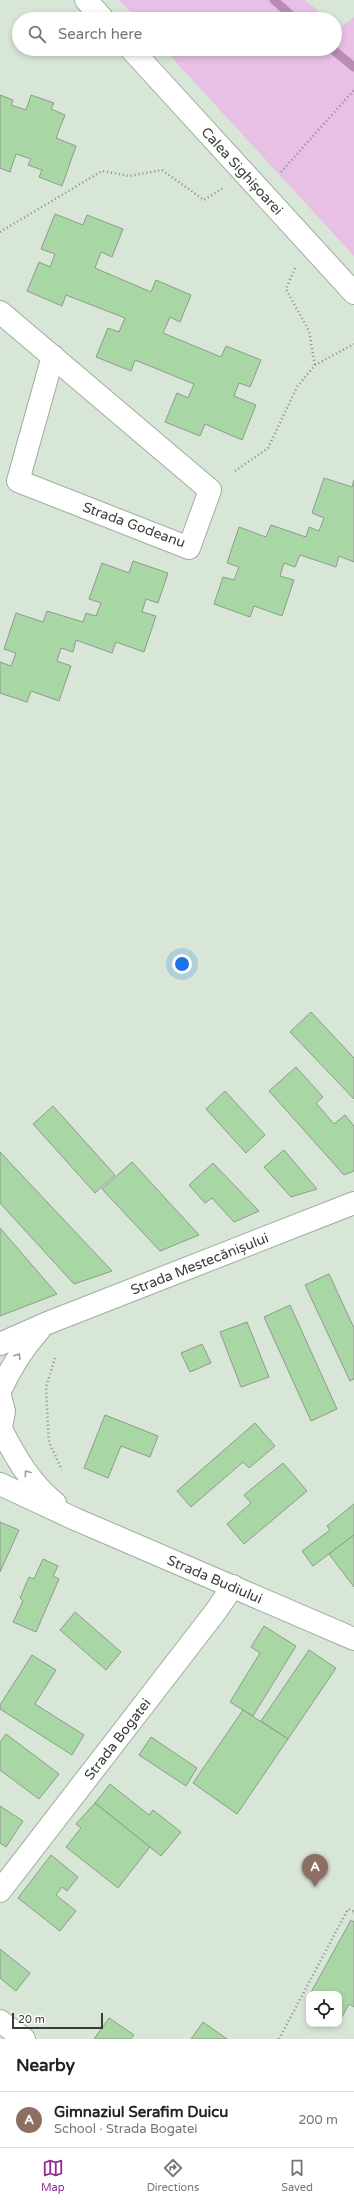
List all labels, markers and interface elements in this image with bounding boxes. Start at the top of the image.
search box [12,12,342,56]
icon: search [26,23,48,45]
text: Search here [58,25,142,43]
street label: Calea Sighișoarei [198,123,287,218]
street label: Strada Godeanu [80,499,188,551]
your location [172,954,192,974]
street label: Strada Mestecănișului [128,1229,271,1298]
one-way arrow [13,1353,21,1360]
one-way arrow [25,1471,32,1478]
street label: Strada Budiului [165,1551,265,1607]
street label: Strada Bogatei [80,1695,154,1783]
pin: A [302,1854,328,1887]
map controls [306,1991,342,2027]
button: locate [306,1991,342,2027]
scale bar [12,2011,103,2030]
text: 20 m [18,2013,45,2026]
text: Nearby [16,2055,75,2076]
text: Gimnaziul Serafim Duicu [54,2103,228,2121]
text: A [24,2112,34,2128]
text: 200 m [298,2112,338,2128]
text: School · Strada Bogatei [54,2121,198,2137]
tab: Map [41,2157,65,2194]
tab: Directions [147,2157,199,2194]
tab: Saved [281,2157,313,2194]

